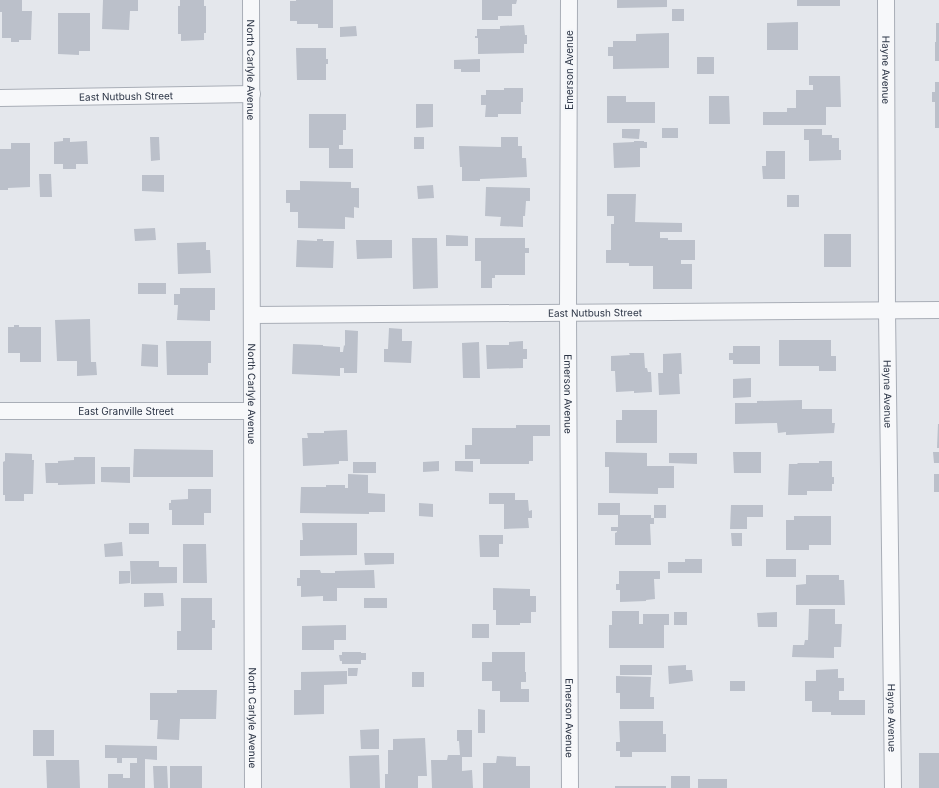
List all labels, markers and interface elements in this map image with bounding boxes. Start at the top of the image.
street label: North Carlyle Avenue [245,20,257,121]
street label: Emerson Avenue [563,30,575,110]
street label: Hayne Avenue [880,36,892,104]
street label: East Nutbush Street [79,89,174,103]
street label: East Nutbush Street [548,306,643,319]
street label: North Carlyle Avenue [246,344,258,445]
street label: Emerson Avenue [562,354,575,434]
street label: Hayne Avenue [882,360,894,428]
street label: East Granville Street [78,405,174,417]
street label: North Carlyle Avenue [247,668,259,769]
street label: Emerson Avenue [564,678,576,758]
street label: Hayne Avenue [886,684,899,752]

